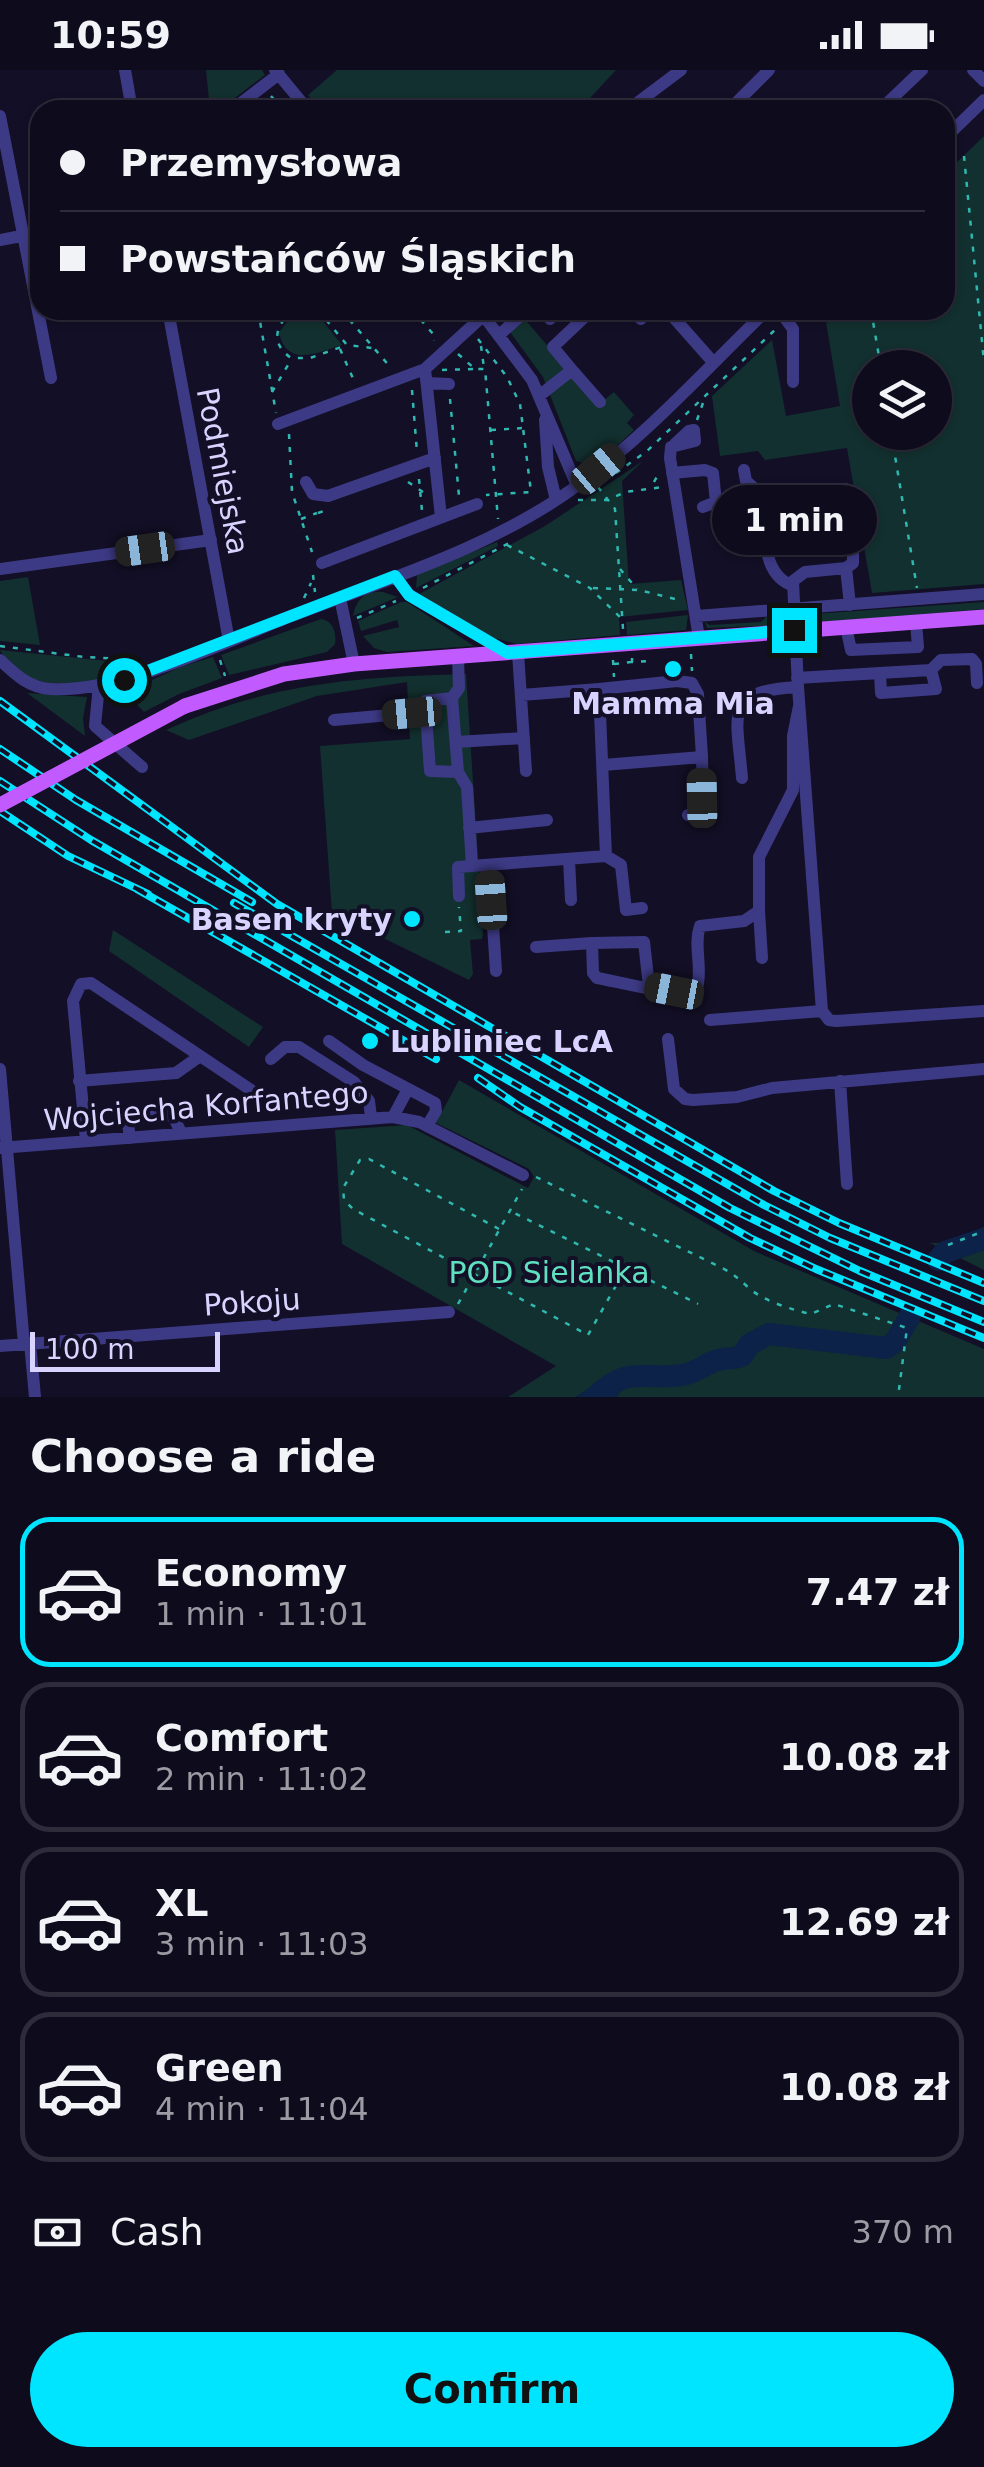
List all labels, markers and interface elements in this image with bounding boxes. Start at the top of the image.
text: 10:59 [50,13,171,57]
text: Przemysłowa [120,141,402,185]
text: Powstańców Śląskich [120,237,576,281]
map controls [852,350,952,450]
button: layers [852,350,952,450]
street label: Podmiejska [190,384,256,558]
car [565,438,631,500]
callout: 1 min [712,485,876,555]
text: 1 min [744,501,845,539]
car [113,530,177,568]
route end [772,608,817,653]
route start [102,658,147,703]
marker: Mamma Mia [662,658,684,680]
place label: Mamma Mia [571,686,775,721]
car [381,695,443,731]
car [686,768,718,828]
car [474,869,508,931]
place label: Basen kryty [191,902,392,937]
marker: Basen kryty [401,908,423,930]
car [642,971,706,1011]
place label: Lubliniec LcA [390,1024,614,1059]
marker: Lubliniec LcA [359,1030,381,1052]
street label: Wojciecha Korfantego [42,1074,370,1138]
park label: POD Sielanka [448,1255,650,1290]
street label: Pokoju [202,1281,302,1323]
scale bar [30,1327,220,1372]
text: 100 m [45,1333,135,1366]
text: Choose a ride [30,1430,376,1483]
icon: car [35,1547,125,1637]
text: Economy [155,1551,347,1595]
text: 7.47 zł [806,1570,949,1614]
text: 1 min · 11:01 [155,1595,369,1633]
icon: car [35,1712,125,1802]
text: Comfort [155,1716,328,1760]
text: 10.08 zł [779,1735,949,1779]
text: 2 min · 11:02 [155,1760,369,1798]
icon: car [35,1877,125,1967]
text: XL [155,1881,209,1925]
text: 12.69 zł [779,1900,949,1944]
text: 3 min · 11:03 [155,1925,369,1963]
icon: car [35,2042,125,2132]
text: Green [155,2046,284,2090]
text: 10.08 zł [779,2065,949,2109]
text: 4 min · 11:04 [155,2090,369,2128]
icon: cash [30,2205,85,2260]
text: Cash [110,2210,204,2254]
text: 370 m [852,2213,954,2251]
button: Confirm [30,2332,954,2447]

